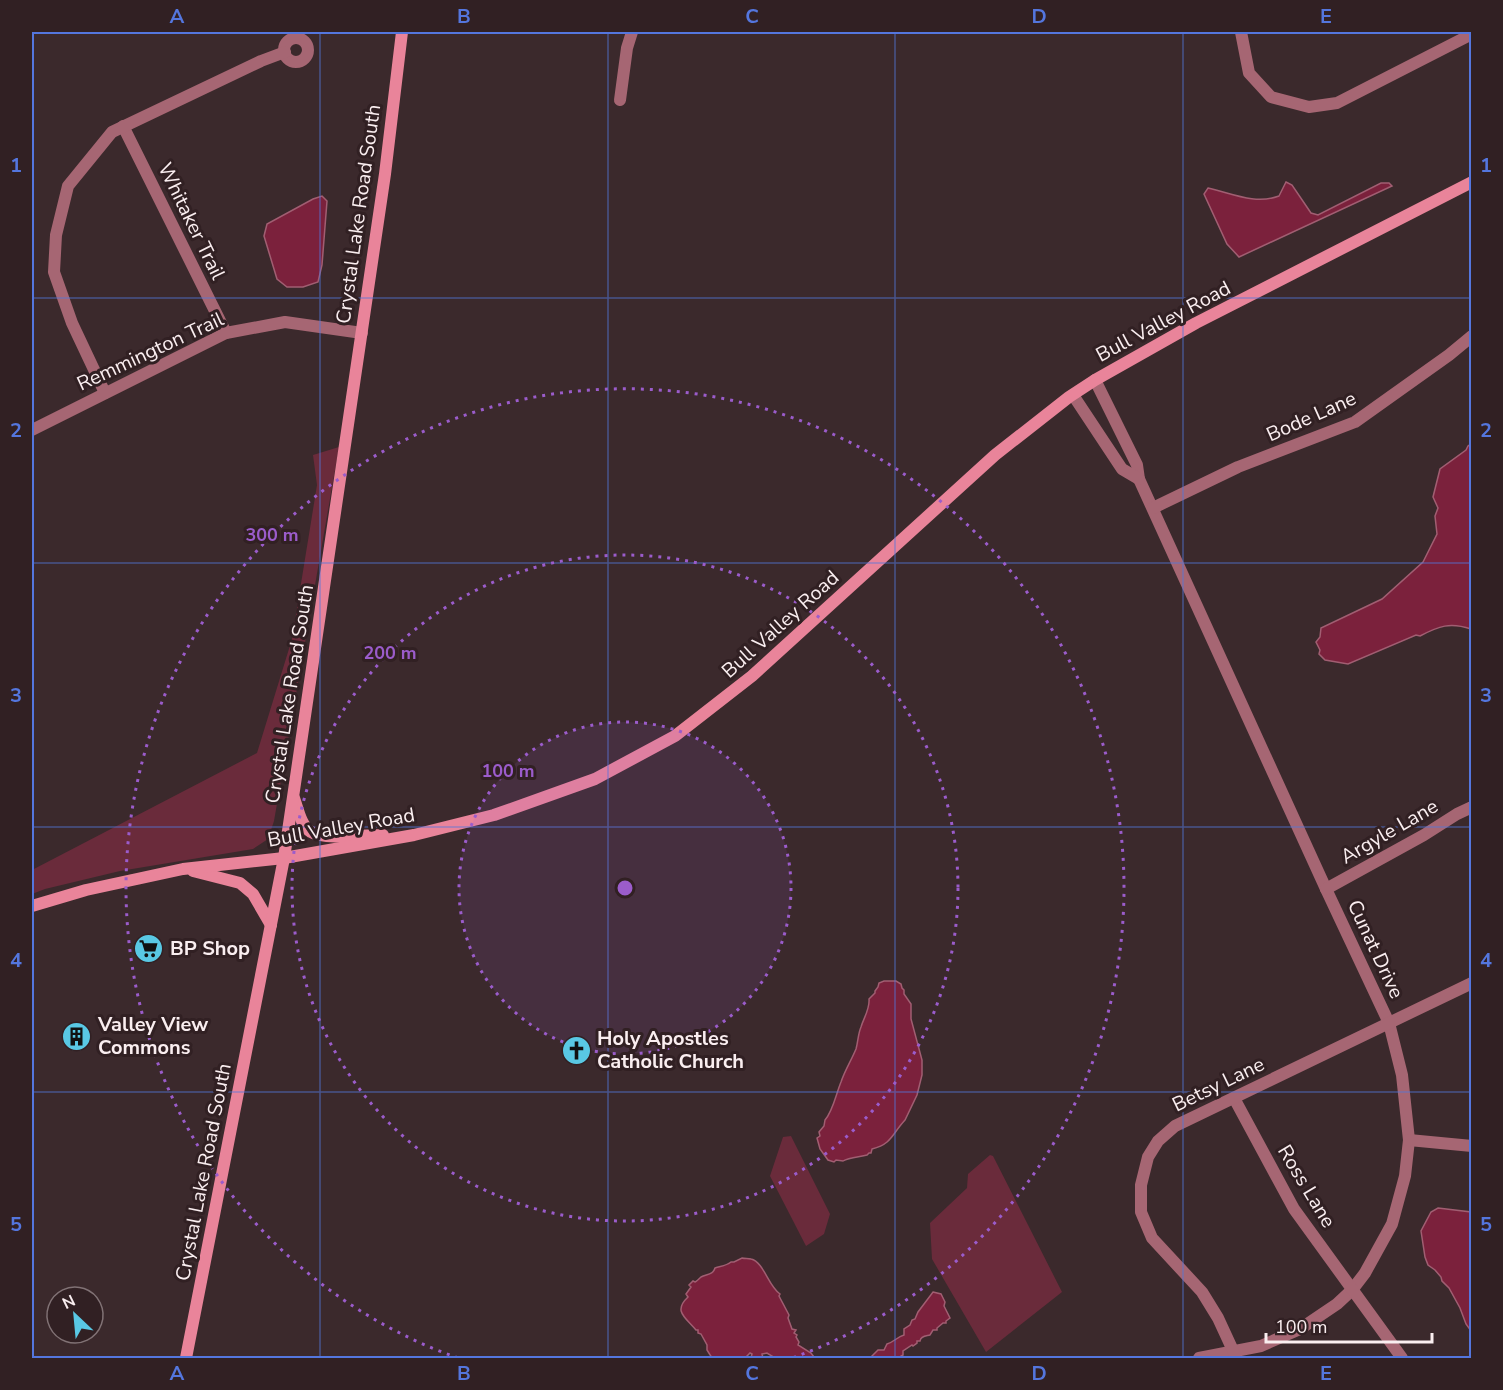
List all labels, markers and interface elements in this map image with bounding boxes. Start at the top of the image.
text: A [170,3,185,30]
text: B [457,3,471,30]
text: C [745,3,759,30]
text: D [1031,3,1047,30]
text: E [1320,3,1332,30]
street label: Crystal Lake Road South [330,103,387,325]
text: 1 [10,152,22,179]
text: 1 [1480,152,1492,179]
street label: Whitaker Trail [152,158,232,284]
street label: Bull Valley Road [1091,275,1235,368]
street label: Remmington Trail [72,306,228,397]
street label: Bode Lane [1262,385,1360,448]
text: 2 [10,417,22,444]
text: 2 [1480,417,1492,444]
text: 300 m [245,523,299,547]
street label: Bull Valley Road [716,564,845,684]
street label: Crystal Lake Road South [259,583,320,805]
text: 200 m [363,641,417,665]
text: 3 [10,682,22,709]
text: 3 [1480,682,1492,709]
text: 100 m [481,759,535,783]
street label: Argyle Lane [1335,793,1443,870]
street label: Bull Valley Road [265,801,417,854]
centre of rings [615,878,635,898]
street label: Cunat Drive [1341,895,1410,1003]
supermarket icon: BP Shop [133,932,165,964]
place label: BP Shop [170,935,250,962]
text: 4 [10,947,22,974]
text: 4 [1480,947,1492,974]
place label: Valley View Commons [97,1011,208,1061]
building icon: Valley View Commons [61,1020,93,1052]
place label: Holy Apostles Catholic Church [597,1025,744,1075]
church icon: Holy Apostles Catholic Church [560,1034,592,1066]
street label: Betsy Lane [1168,1051,1269,1118]
street label: Crystal Lake Road South [169,1061,238,1283]
street label: Ross Lane [1271,1140,1342,1233]
text: 5 [10,1211,22,1238]
text: 5 [1480,1211,1492,1238]
north arrow [45,1285,105,1345]
text: N [59,1290,79,1315]
scale bar [1266,1306,1432,1344]
text: 100 m [1275,1315,1327,1339]
text: A [170,1360,185,1387]
text: B [457,1360,471,1387]
text: C [745,1360,759,1387]
text: D [1031,1360,1047,1387]
text: E [1320,1360,1332,1387]

